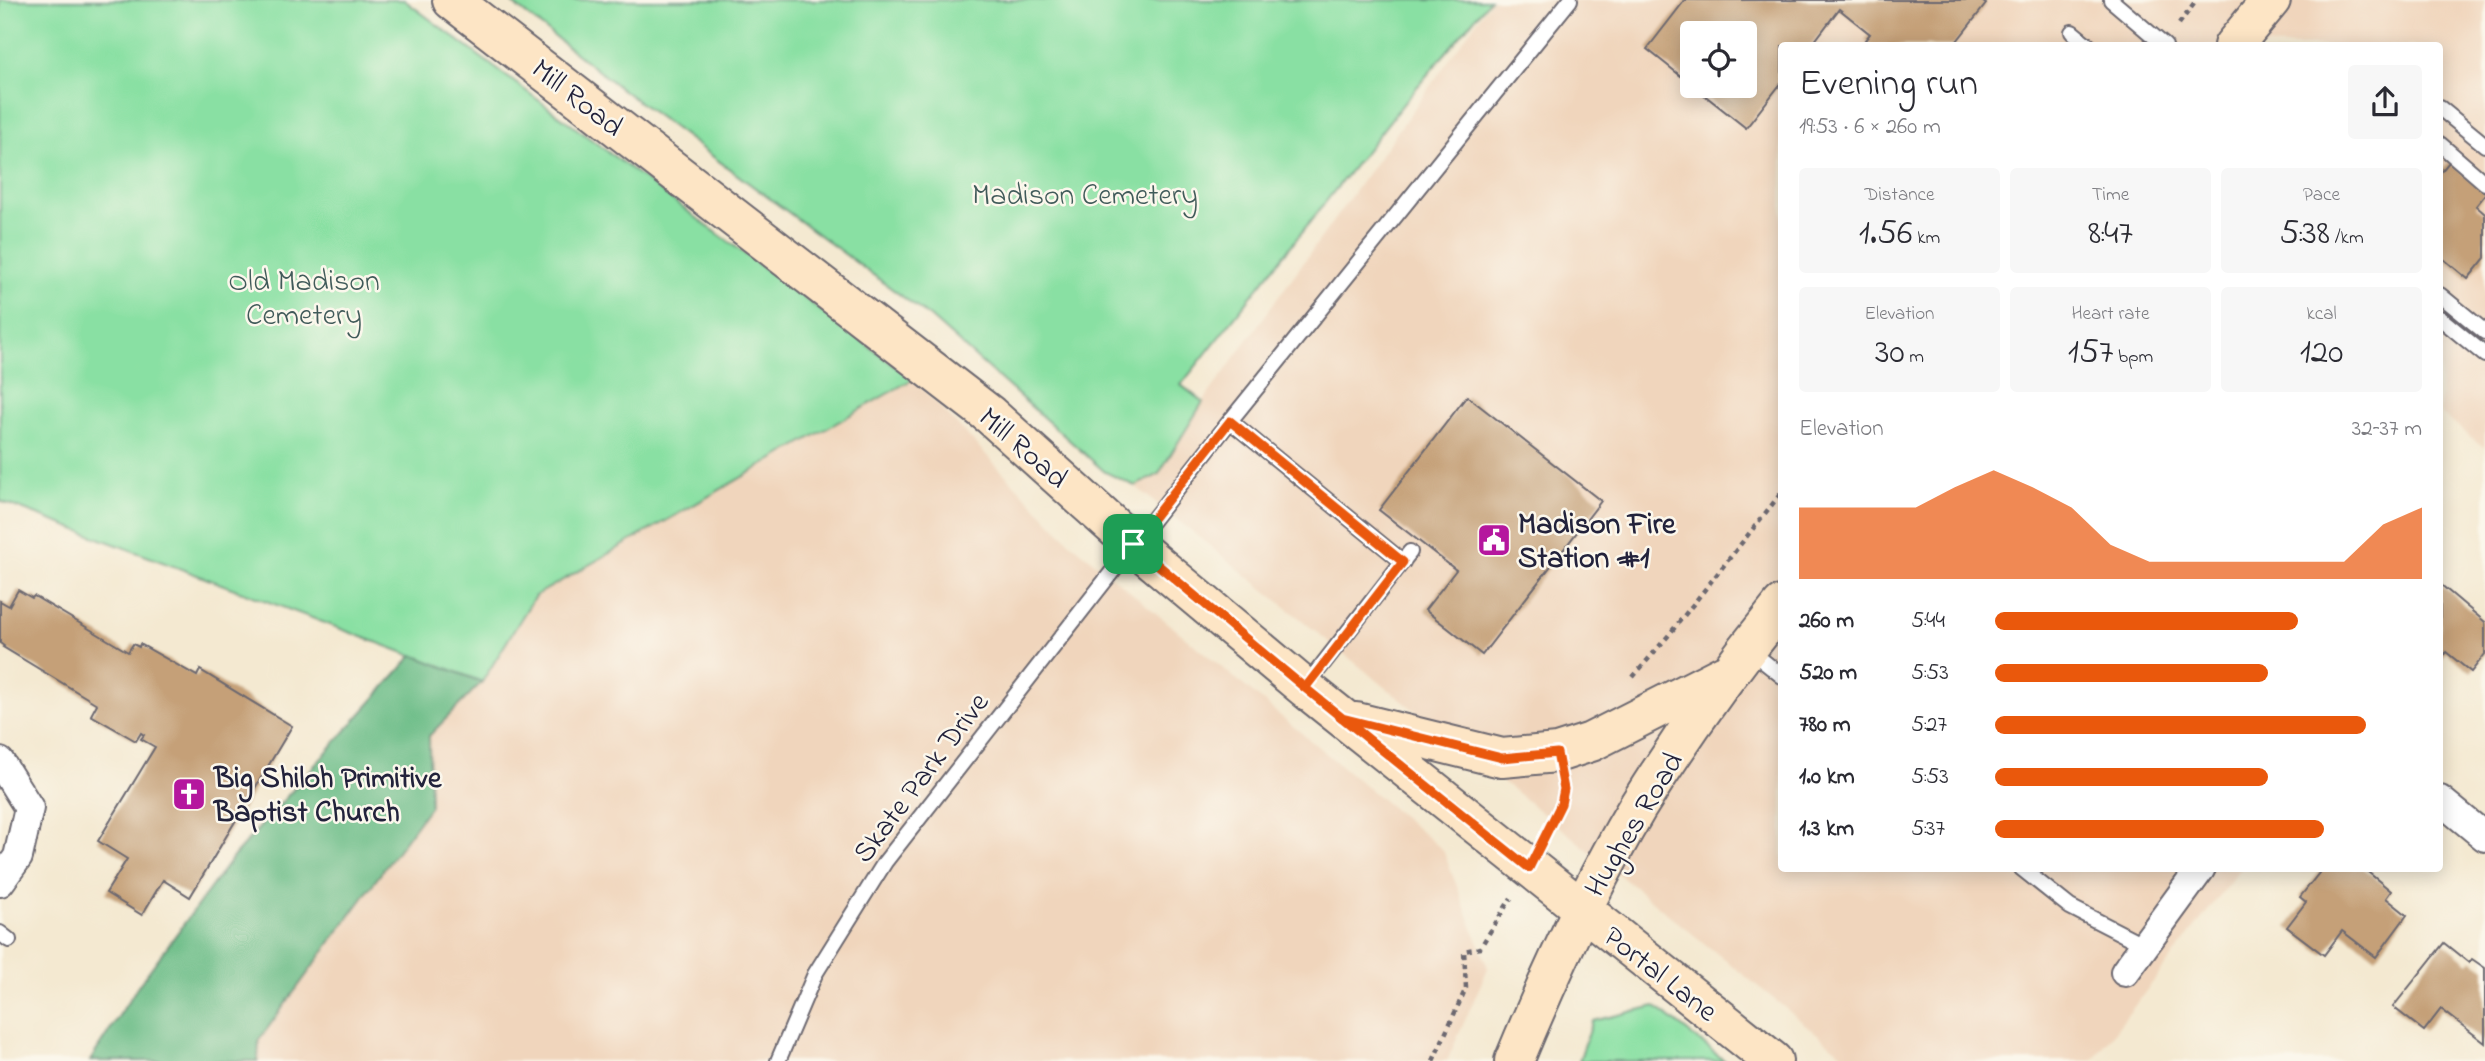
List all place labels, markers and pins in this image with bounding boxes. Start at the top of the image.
place label: Madison Fire Station #1 [1518,504,1677,582]
pin [1103,514,1163,574]
public building icon: Madison Fire Station #1 [1475,521,1513,559]
place label: Big Shiloh Primitive Baptist Church [212,758,443,836]
church icon: Big Shiloh Primitive Baptist Church [170,775,208,813]

